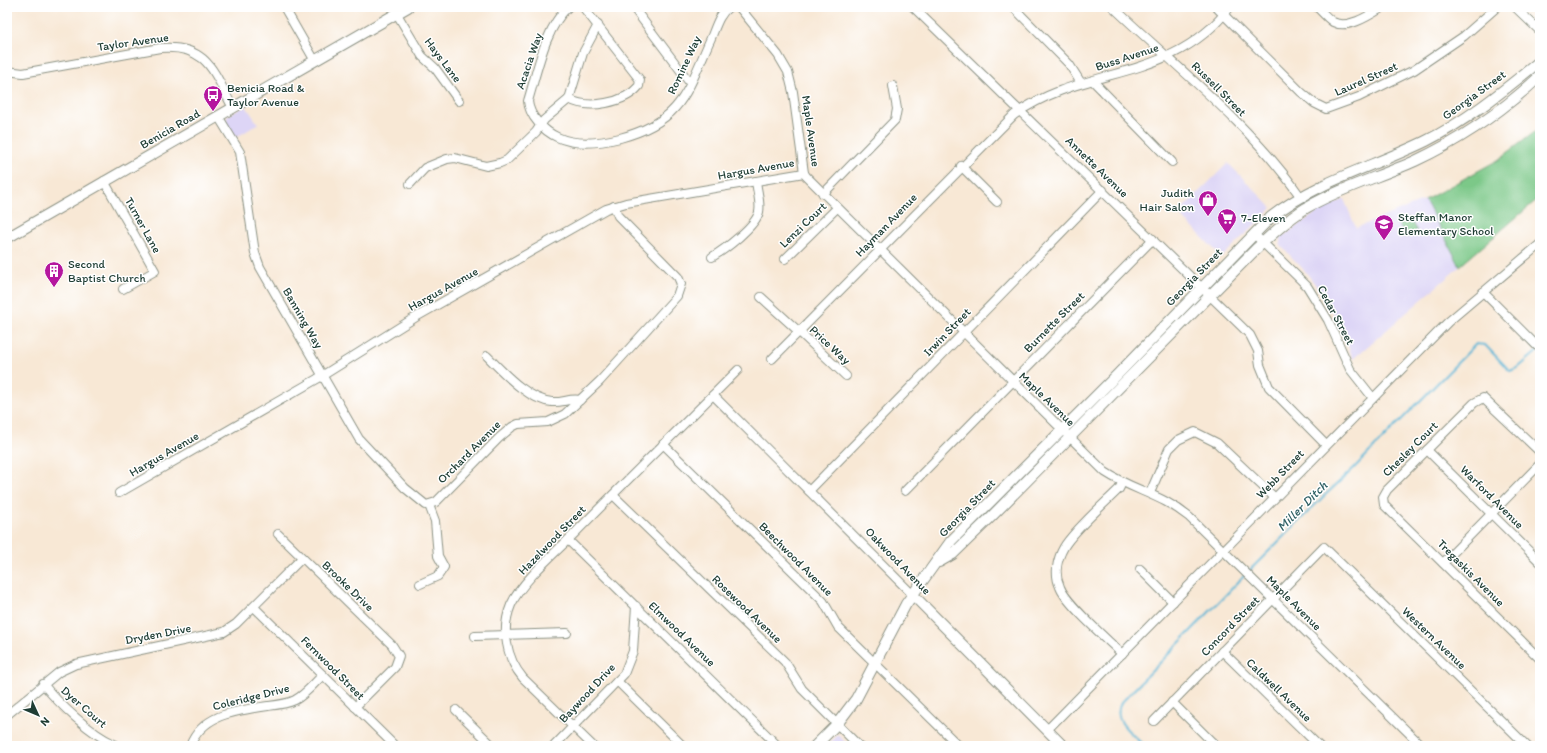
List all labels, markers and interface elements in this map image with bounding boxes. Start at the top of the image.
street label: Taylor Avenue [96,30,170,54]
street label: Acacia Way [513,31,545,91]
street label: Romine Way [664,33,704,97]
street label: Hays Lane [422,35,465,85]
street label: Buss Avenue [1094,40,1161,74]
street label: Russell Street [1189,59,1250,120]
street label: Laurel Street [1332,59,1400,99]
street label: Georgia Street [1440,67,1509,123]
place label: Benicia Road & Taylor Avenue [227,81,305,109]
bus stop icon: Benicia Road & Taylor Avenue [202,84,224,112]
street label: Maple Avenue [799,94,823,168]
street label: Benicia Road [137,106,203,152]
street label: Annette Avenue [1063,134,1131,201]
street label: Hargus Avenue [717,155,796,183]
place label: Judith Hair Salon [1140,186,1195,214]
shop icon: Judith Hair Salon [1197,189,1219,217]
street label: Hayman Avenue [852,190,920,260]
street label: Turner Lane [122,195,164,256]
street label: Lenzi Court [777,199,830,251]
supermarket icon: 7-Eleven [1216,207,1238,235]
place label: Steffan Manor Elementary School [1398,210,1494,238]
place label: 7-Eleven [1241,211,1286,225]
school or university icon: Steffan Manor Elementary School [1373,213,1395,241]
street label: Georgia Street [1163,245,1225,309]
place label: Second Baptist Church [68,257,146,285]
building icon: Second Baptist Church [43,260,65,288]
street label: Hargus Avenue [406,264,481,314]
street label: Cedar Street [1315,283,1358,348]
street label: Banning Way [280,285,326,351]
street label: Burnette Street [1021,288,1088,355]
street label: Irwin Street [921,305,974,359]
street label: Price Way [807,323,854,368]
street label: Maple Avenue [1016,369,1078,429]
street label: Orchard Avenue [435,417,504,486]
street label: Chesley Court [1380,418,1441,479]
street label: Hargus Avenue [127,428,201,479]
street label: Webb Street [1253,446,1307,501]
street label: Warford Avenue [1457,462,1527,532]
street label: Georgia Street [936,476,998,540]
water label: Miller Ditch [1274,478,1330,534]
street label: Hazelwood Street [515,502,589,578]
street label: Beechwood Avenue [756,519,836,599]
street label: Oakwood Avenue [862,524,934,598]
street label: Tregaskis Avenue [1435,537,1508,610]
street label: Brooke Drive [319,558,377,614]
street label: Rosewood Avenue [709,572,785,646]
street label: Maple Avenue [1264,573,1325,634]
street label: Concord Street [1198,593,1263,659]
street label: Elmwood Avenue [646,599,719,670]
street label: Western Avenue [1399,604,1469,672]
street label: Dryden Drive [124,621,192,647]
street label: Fernwood Street [298,633,368,703]
street label: Caldwell Avenue [1243,655,1315,725]
street label: Baywood Drive [556,660,618,726]
street label: Coleridge Drive [211,681,291,713]
street label: Dyer Court [58,683,110,731]
north arrow [18,695,58,735]
text: N [38,714,52,729]

